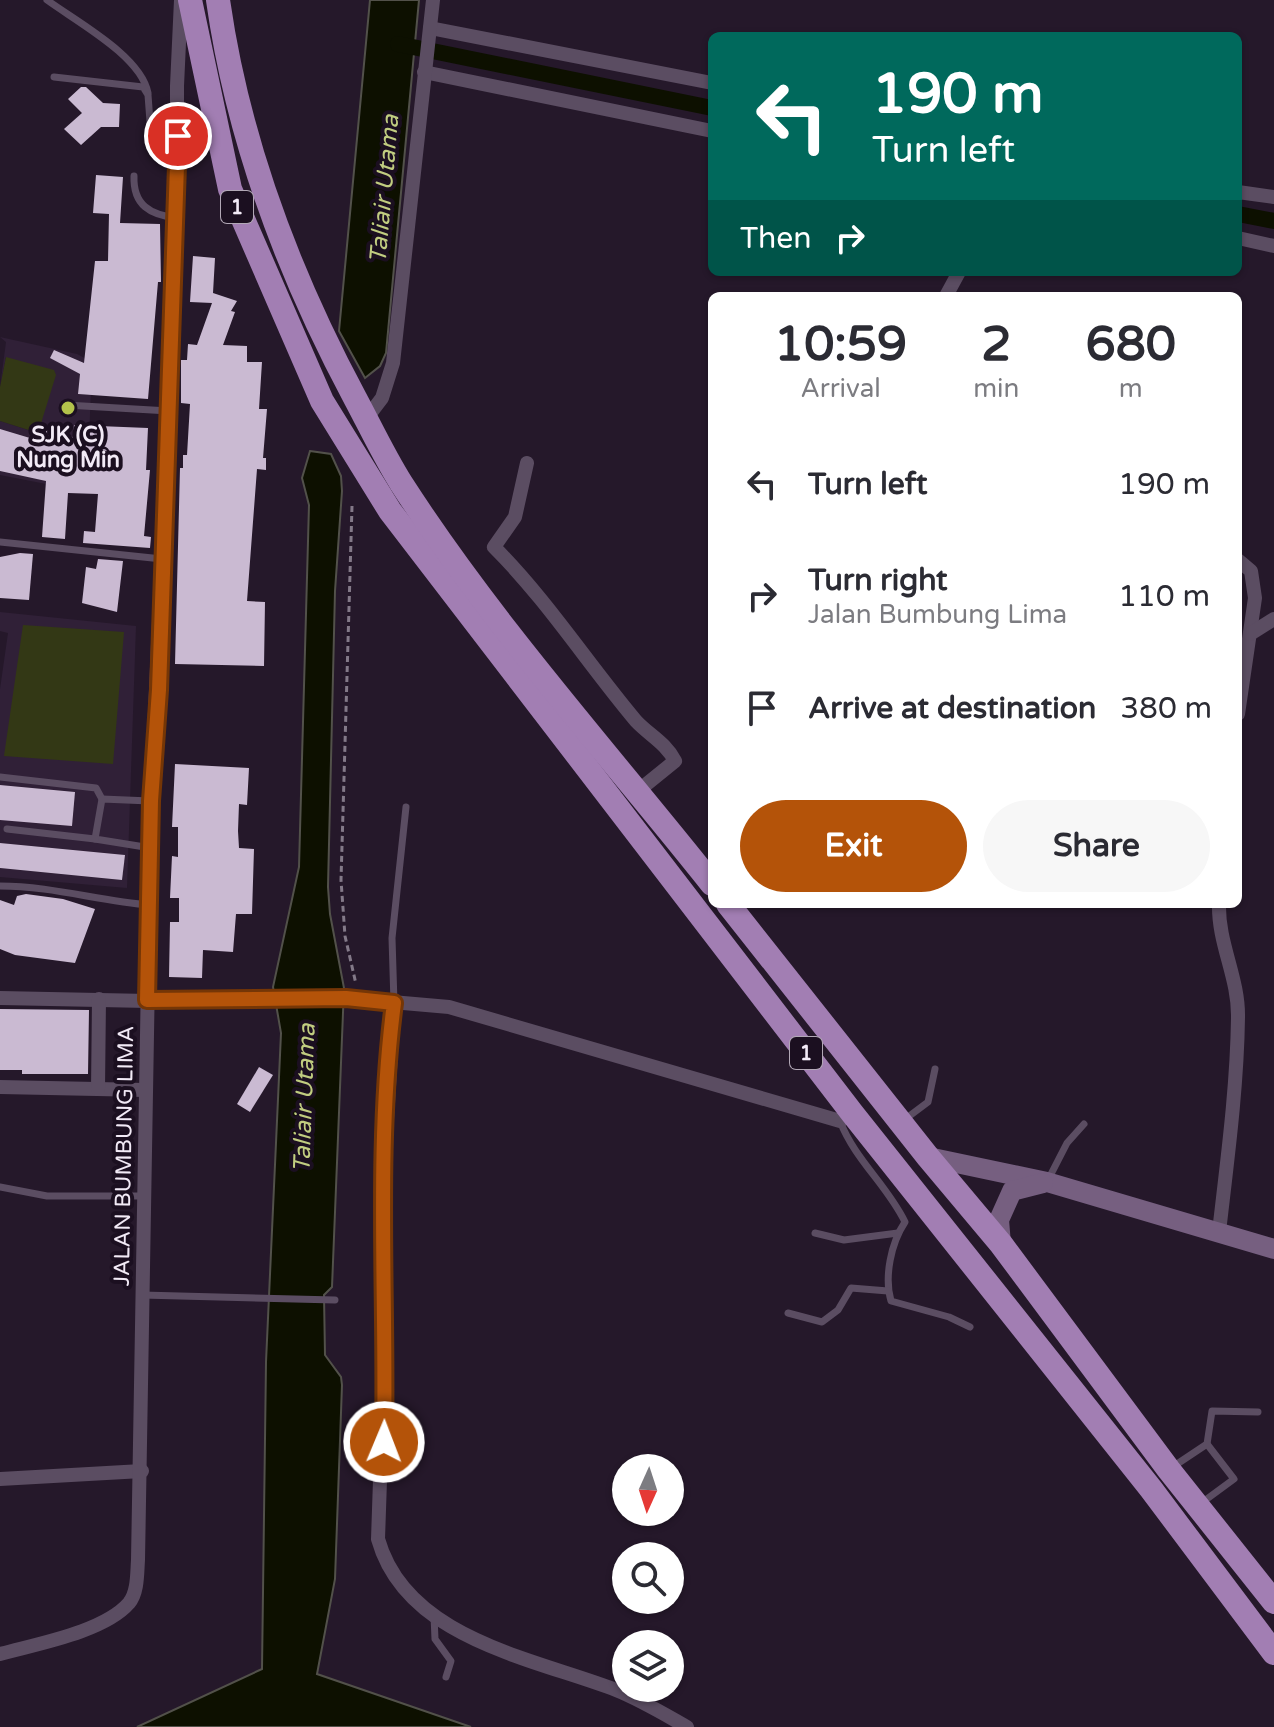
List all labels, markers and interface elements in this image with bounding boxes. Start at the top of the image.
text: 190 m [872,61,1043,128]
icon: left [740,64,844,168]
pin [144,102,212,170]
water label: Taliair Utama [364,113,405,265]
icon: arrive [156,114,200,158]
text: Turn left [872,129,1015,172]
road number: 1 [221,191,253,223]
icon: right [828,216,872,260]
text: Then [740,220,812,257]
text: 10:59 [774,316,907,374]
text: 2 [981,316,1011,374]
text: 680 [1085,316,1176,374]
text: Arrival [800,373,881,404]
text: min [973,373,1019,404]
text: m [1119,373,1143,404]
marker: SJK (C) Nung Min [59,399,77,417]
place label: SJK (C) Nung Min [16,422,120,473]
icon: left [740,462,784,506]
text: Turn left [808,466,927,503]
text: 190 m [1118,466,1210,503]
text: Turn right [808,562,948,599]
icon: right [740,574,784,618]
text: 110 m [1118,578,1210,615]
text: Jalan Bumbung Lima [808,599,1067,630]
icon: arrive [740,686,784,730]
text: Arrive at destination [808,690,1096,727]
text: 380 m [1120,690,1212,727]
button: Exit [740,800,967,892]
button: Share [983,800,1210,892]
water label: Taliair Utama [287,1022,322,1173]
street label: JALAN BUMBUNG LIMA [109,1026,139,1286]
road number: 1 [790,1037,822,1069]
position arrow [342,1400,426,1484]
north arrow [612,1454,684,1526]
map controls [612,1454,684,1702]
button: search [612,1542,684,1614]
button: layers [612,1630,684,1702]

